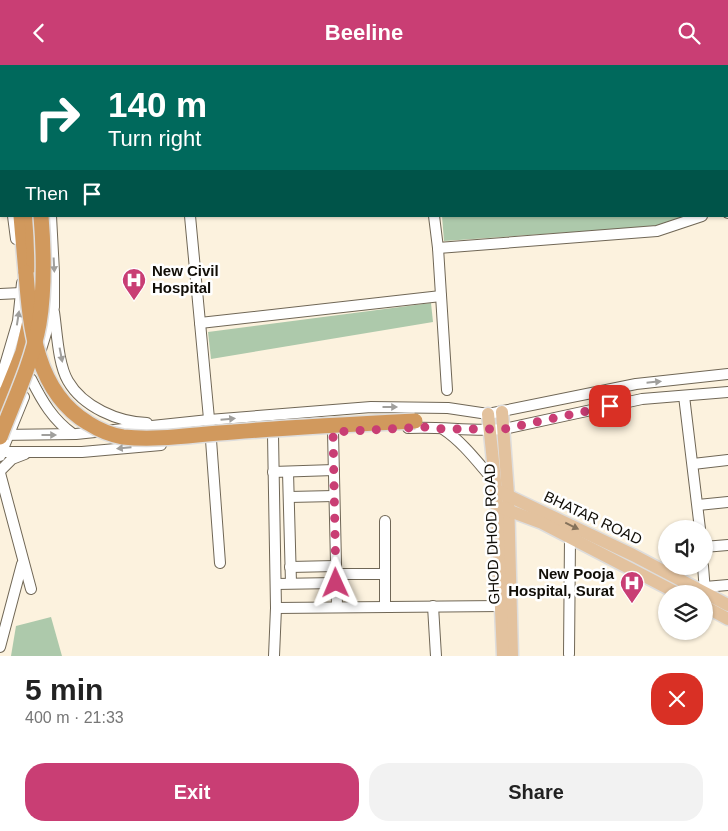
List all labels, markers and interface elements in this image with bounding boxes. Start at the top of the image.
icon: back [25,19,53,47]
icon: search [675,19,703,47]
text: Beeline [325,20,403,45]
icon: right [25,85,90,150]
text: 140 m [108,85,207,124]
text: Turn right [108,126,201,151]
icon: arrive [78,180,106,208]
text: Then [25,183,68,204]
one-way arrow [50,257,58,273]
place label: New Civil Hospital [152,262,219,296]
hospital icon: New Civil Hospital [121,267,147,301]
one-way arrow [14,310,22,326]
one-way arrow [57,347,65,363]
one-way arrow [646,378,662,386]
pin [589,385,631,427]
icon: arrive [596,392,624,420]
one-way arrow [382,403,398,411]
one-way arrow [220,414,236,422]
one-way arrow [41,431,57,439]
one-way arrow [116,444,132,452]
street label: GHOD DHOD ROAD [481,463,502,605]
street label: BHATAR ROAD [542,487,645,548]
map controls [658,520,713,640]
button: sound [658,520,713,575]
one-way arrow [565,522,579,530]
position arrow [309,556,361,608]
place label: New Pooja Hospital, Surat [508,565,615,599]
hospital icon: New Pooja Hospital, Surat [619,570,645,604]
button: layers [658,585,713,640]
text: 5 min [25,673,103,706]
button: close [651,673,703,725]
text: 400 m · 21:33 [25,709,124,726]
button: Exit [25,763,359,821]
button: Share [369,763,703,821]

